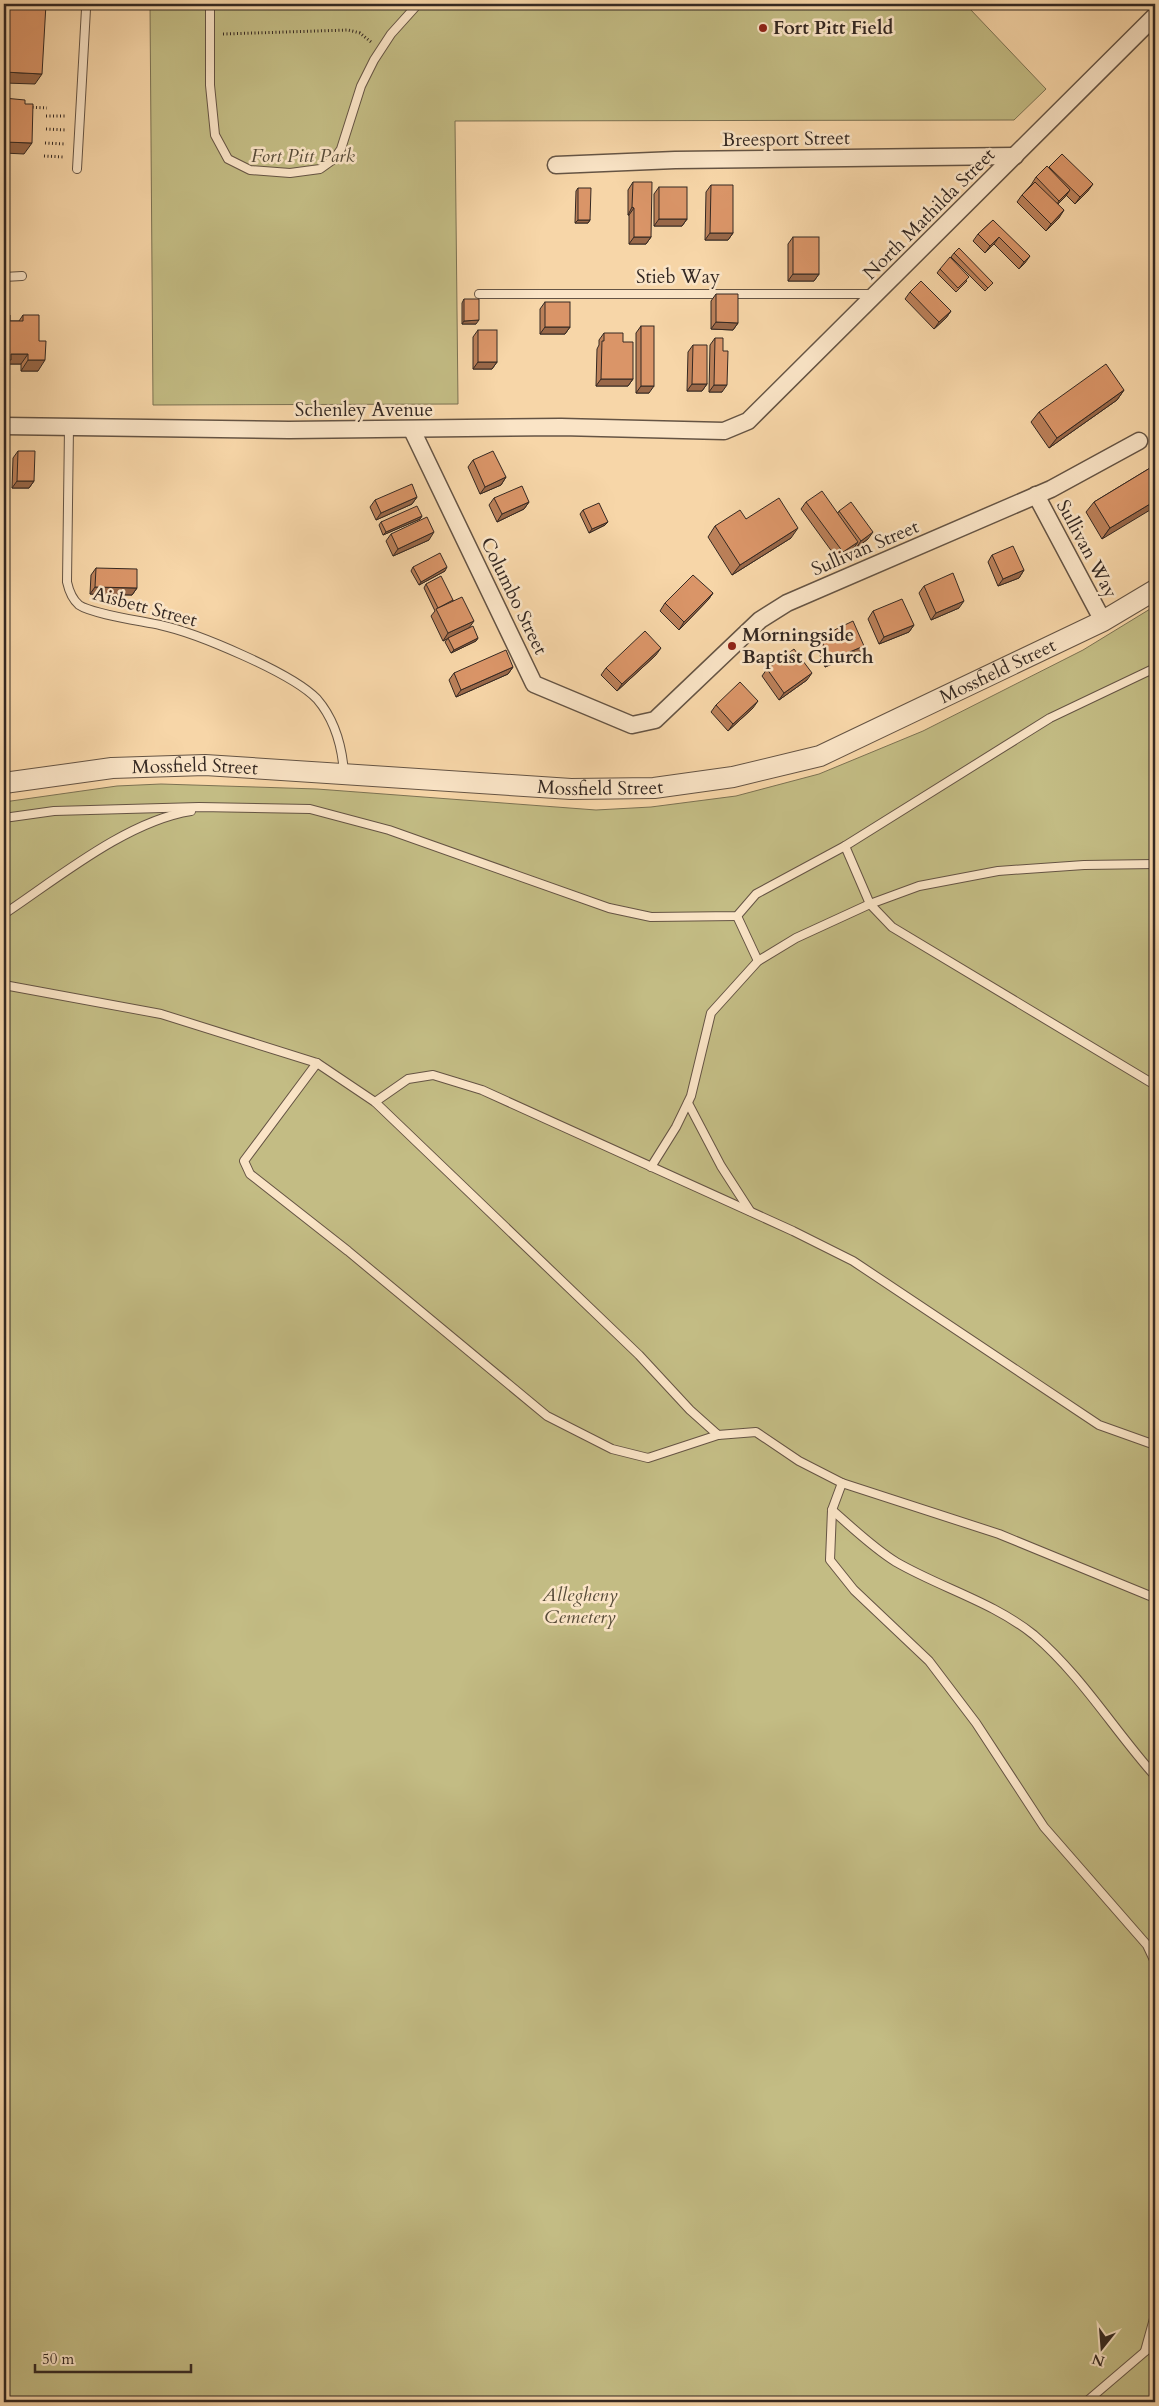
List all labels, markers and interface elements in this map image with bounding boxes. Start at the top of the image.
place label: Fort Pitt Field [773,15,893,41]
marker: Fort Pitt Field [757,22,769,34]
street label: Breesport Street [722,125,850,153]
street label: North Mathilda Street [857,142,1001,286]
park label: Fort Pitt Park [251,143,356,169]
street label: Stieb Way [636,264,720,290]
street label: Schenley Avenue [295,397,433,423]
street label: Sullivan Way [1050,495,1124,603]
street label: Sullivan Street [807,514,923,582]
street label: Columbo Street [474,533,554,659]
street label: Aisbett Street [90,581,200,633]
place label: Morningside Baptist Church [742,622,874,670]
street label: Mossfield Street [935,632,1060,710]
marker: Morningside Baptist Church [726,640,738,652]
street label: Mossfield Street [131,752,259,781]
street label: Mossfield Street [536,774,665,802]
park label: Allegheny Cemetery [541,1582,618,1630]
north arrow [1076,2324,1126,2374]
scale bar [35,2341,191,2373]
text: 50 m [42,2349,74,2369]
text: N [1090,2349,1107,2371]

